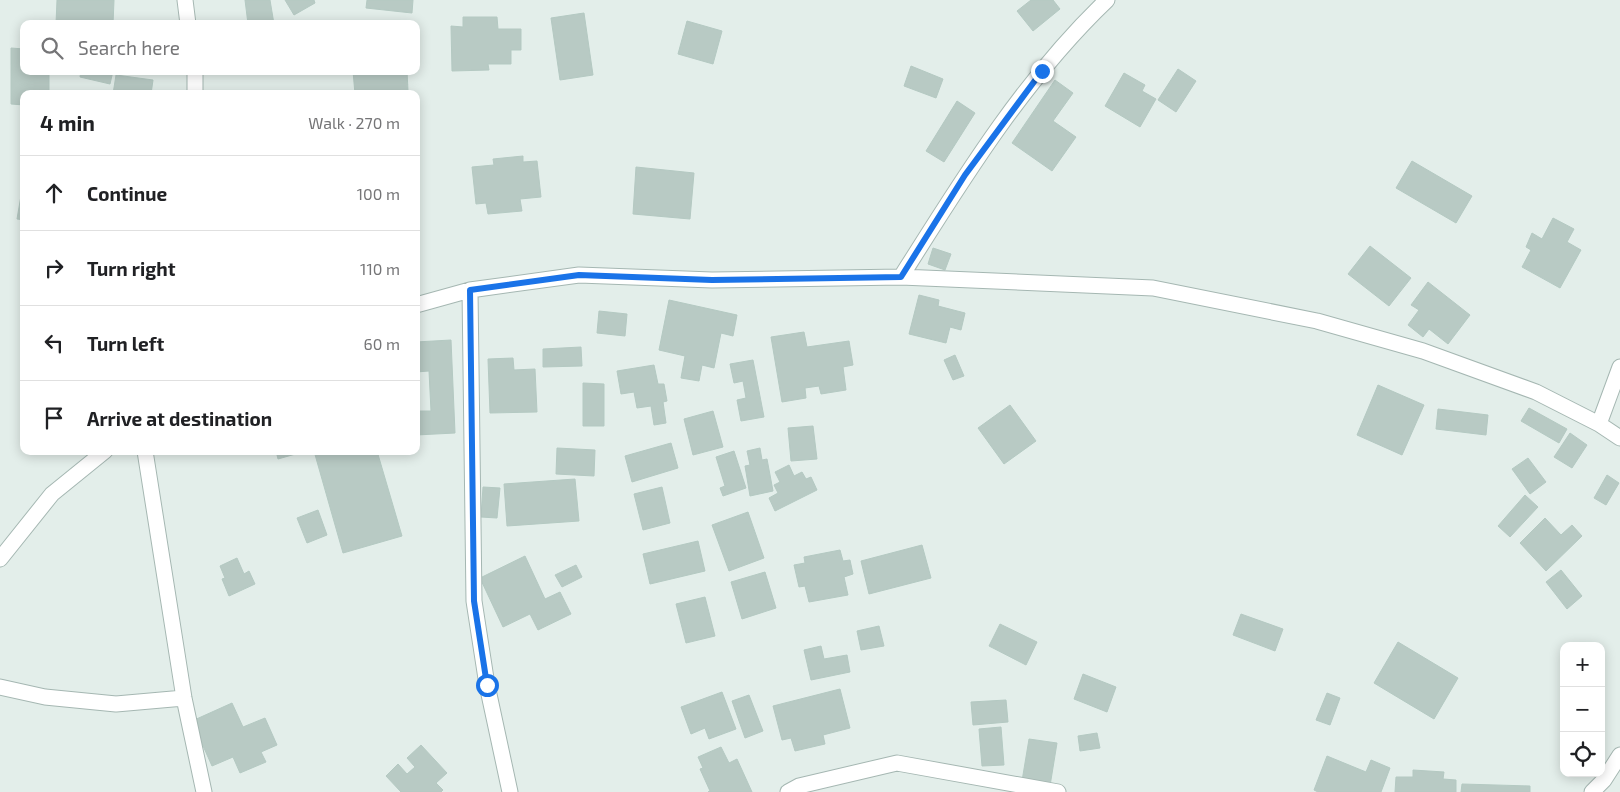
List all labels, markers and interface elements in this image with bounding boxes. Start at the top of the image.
search box [20,20,420,75]
icon: search [38,34,66,62]
text: Search here [78,36,180,59]
route end [1031,60,1054,83]
text: 4 min [40,110,95,135]
text: Walk · 270 m [308,113,400,132]
icon: ahead [40,179,68,207]
text: Continue [87,182,167,205]
text: 100 m [357,184,400,203]
icon: right [40,254,68,282]
text: Turn right [87,257,175,280]
text: 110 m [360,259,400,278]
icon: left [40,329,68,357]
text: Turn left [87,332,164,355]
text: 60 m [364,334,400,353]
icon: arrive [40,404,68,432]
text: Arrive at destination [87,407,272,430]
map controls [1560,642,1605,777]
button: + [1560,642,1605,687]
route start [476,674,499,697]
button: − [1560,687,1605,732]
button: locate [1560,732,1605,777]

